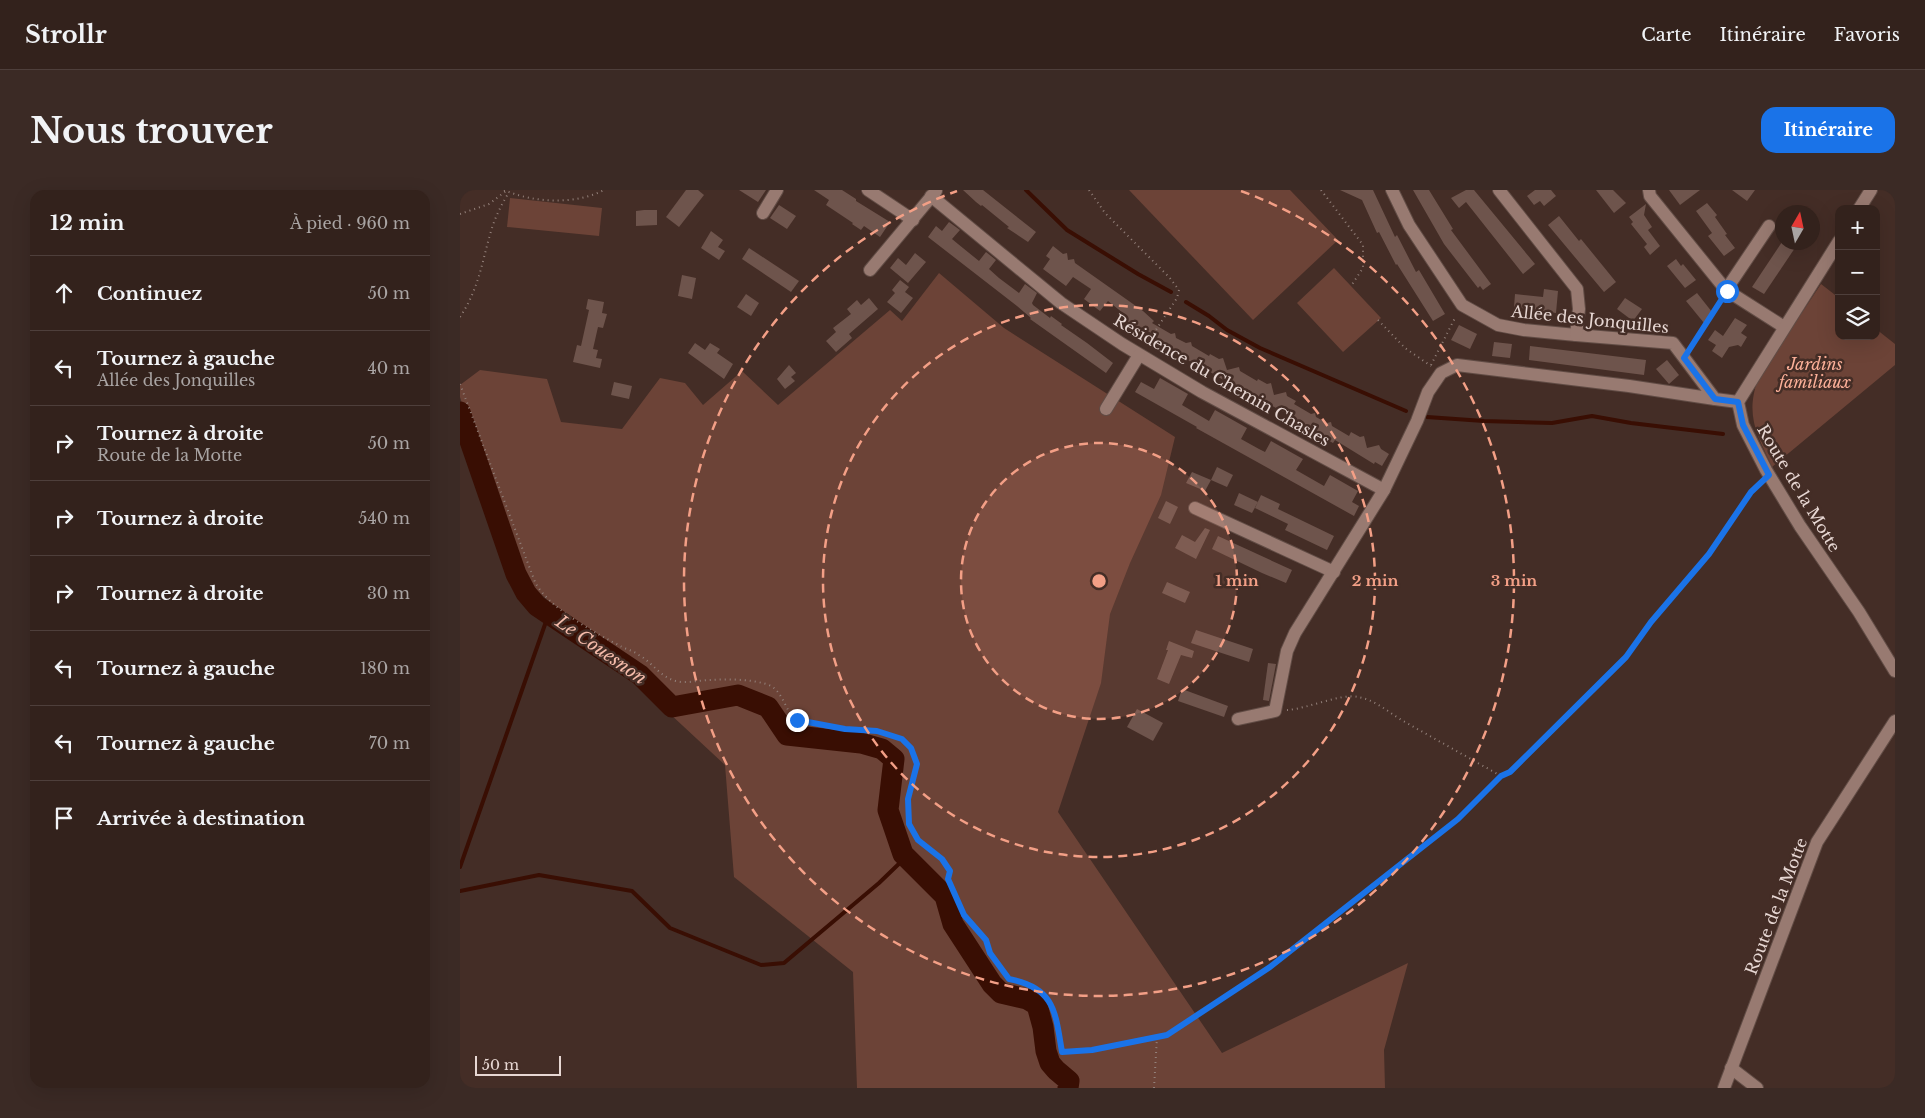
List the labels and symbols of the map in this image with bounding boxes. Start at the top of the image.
north arrow [1775,205,1820,250]
route start [1716,280,1739,303]
street label: Allée des Jonquilles [1509,301,1670,337]
street label: Résidence du Chemin Chasles [1110,310,1334,450]
park label: Jardins familiaux [1775,354,1852,392]
street label: Route de la Motte [1753,421,1845,555]
text: 1 min [1215,571,1259,590]
text: 2 min [1352,571,1398,590]
text: 3 min [1491,571,1537,590]
centre of rings [1090,572,1108,590]
water label: Le Couesnon [550,610,651,689]
route end [786,709,809,732]
street label: Route de la Motte [1741,835,1811,977]
scale bar [475,1053,561,1076]

